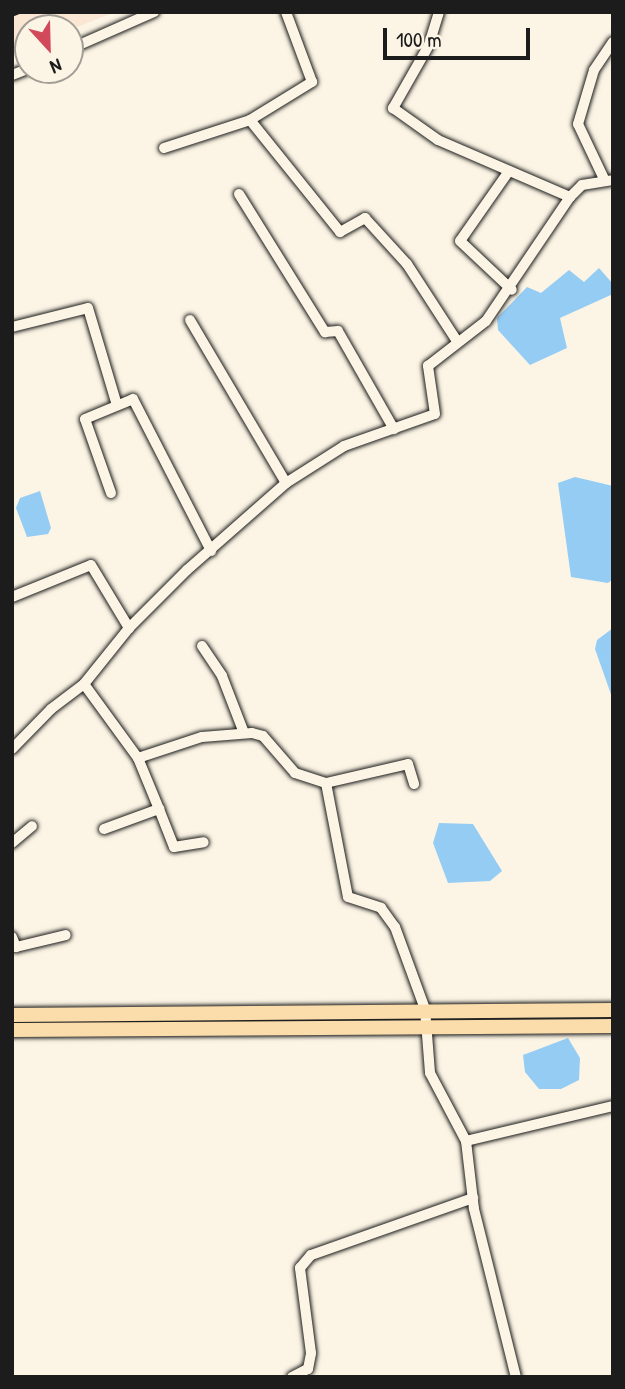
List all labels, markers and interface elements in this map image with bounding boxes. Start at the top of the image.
north arrow [14,14,84,84]
scale bar [387,14,534,58]
text: 100 m [396,25,442,54]
text: N [47,53,66,81]

